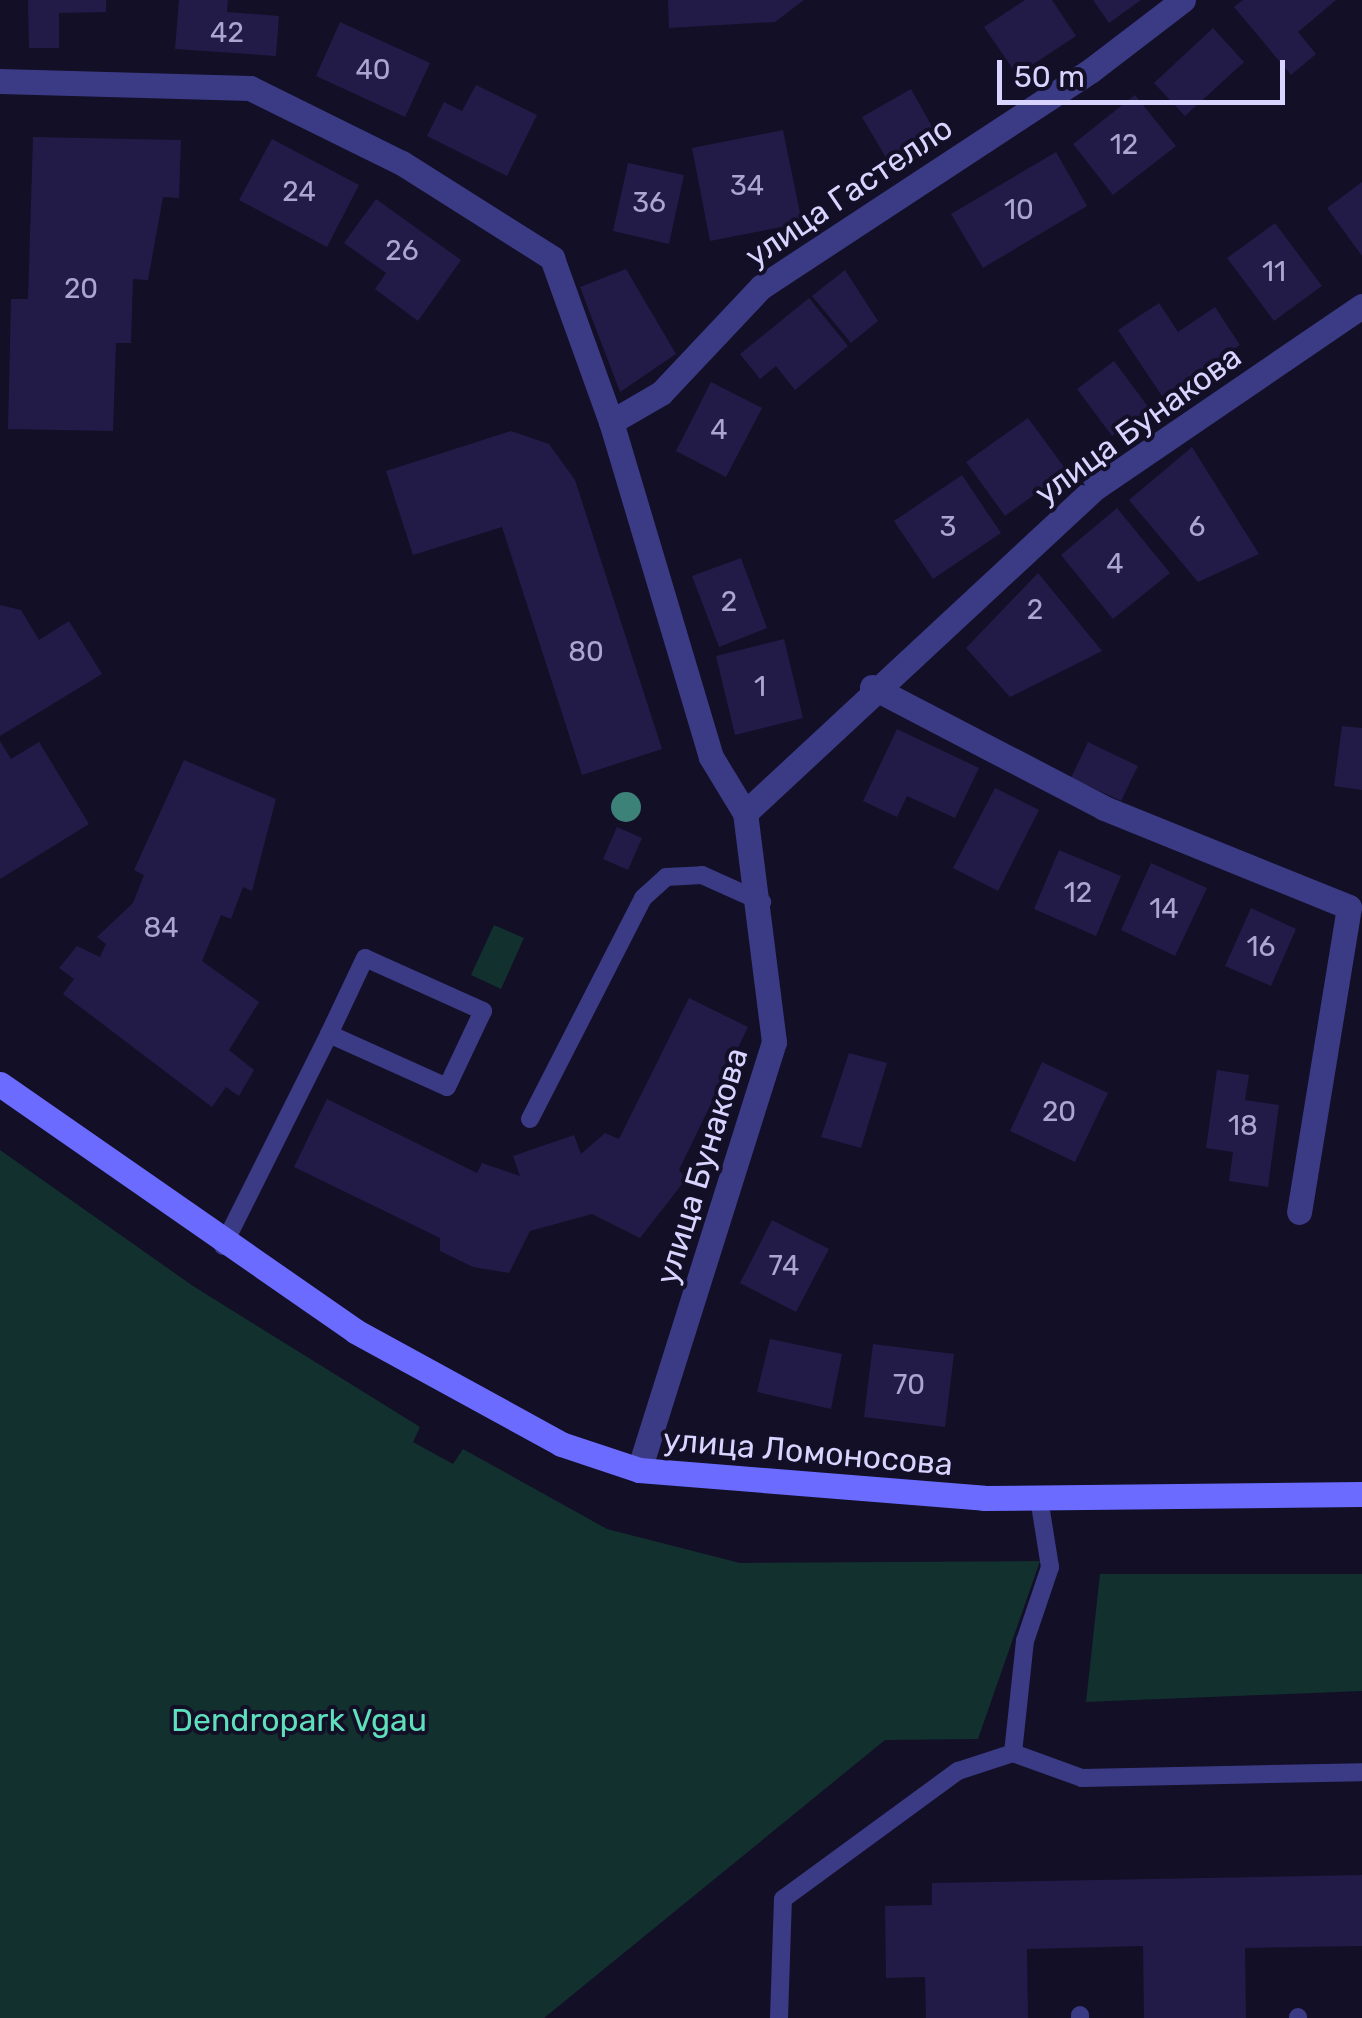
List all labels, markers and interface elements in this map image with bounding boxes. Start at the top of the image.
house number: 42 [210,16,244,50]
scale bar [1002,40,1290,102]
house number: 40 [355,53,391,87]
text: 50 m [1014,59,1085,95]
street label: улица Гастелло [738,109,960,275]
house number: 12 [1110,128,1138,162]
house number: 34 [730,169,764,203]
house number: 24 [282,175,316,209]
house number: 36 [632,186,666,220]
house number: 10 [1004,193,1034,227]
house number: 26 [385,234,419,268]
house number: 11 [1262,255,1286,289]
house number: 20 [64,272,98,306]
street label: улица Бунакова [1027,337,1249,513]
house number: 4 [710,413,728,447]
house number: 3 [940,510,956,544]
house number: 6 [1189,510,1205,544]
house number: 4 [1106,547,1124,581]
house number: 2 [721,585,737,619]
house number: 2 [1027,593,1043,627]
house number: 80 [568,635,604,669]
house number: 1 [754,670,766,704]
house number: 12 [1064,876,1092,910]
house number: 14 [1149,892,1179,926]
house number: 84 [143,911,179,945]
house number: 16 [1247,930,1275,964]
street label: улица Бунакова [648,1043,756,1289]
house number: 20 [1042,1095,1076,1129]
house number: 18 [1228,1109,1258,1143]
house number: 74 [769,1249,799,1283]
house number: 70 [893,1368,925,1402]
street label: улица Ломоносова [662,1420,954,1484]
park label: Dendropark Vgau [170,1701,428,1739]

